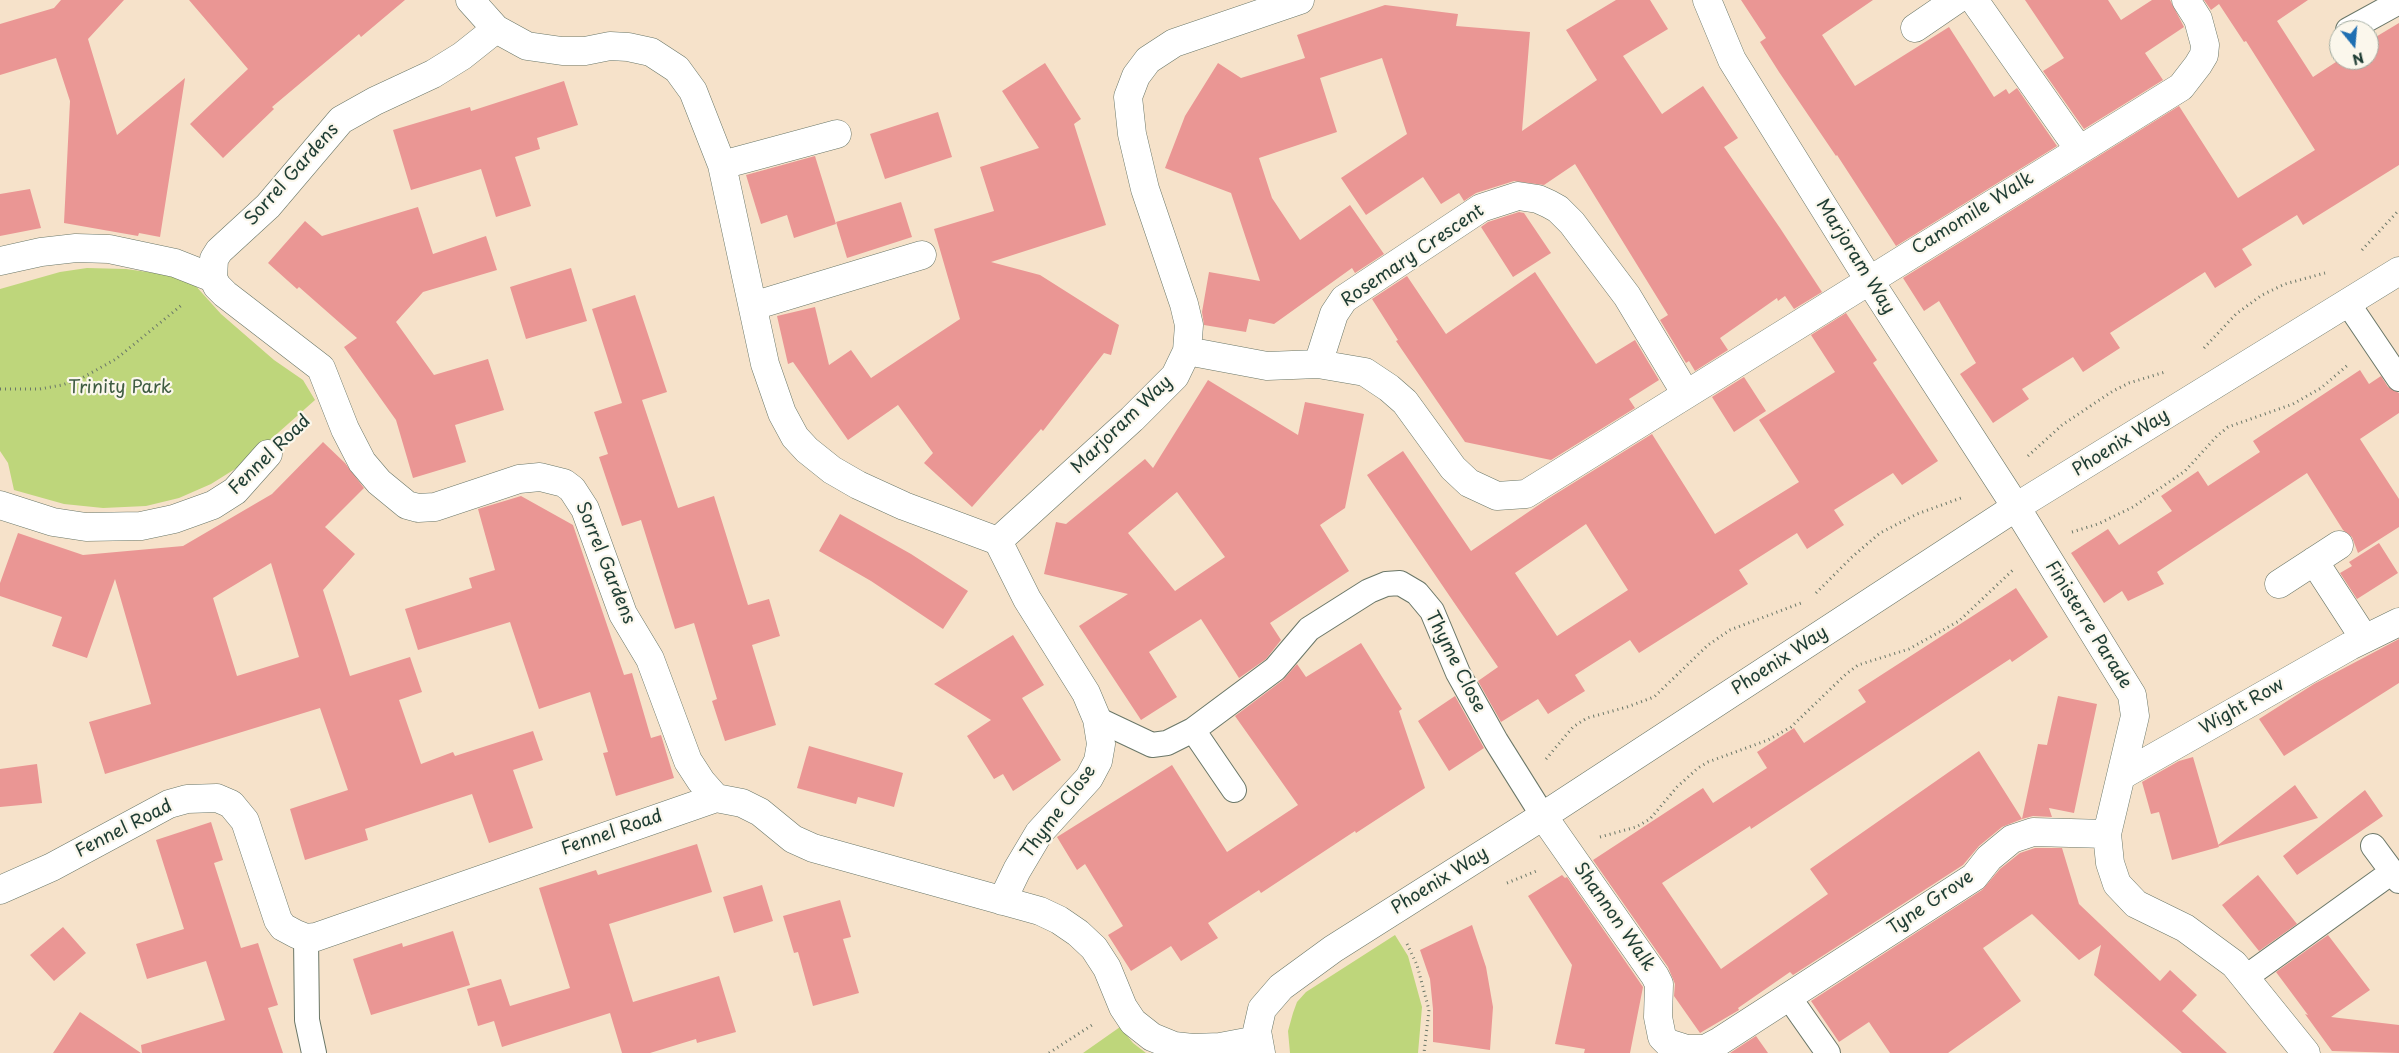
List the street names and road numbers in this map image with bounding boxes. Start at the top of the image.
street label: Sorrel Gardens [240,119,344,231]
street label: Camomile Walk [1908,168,2038,260]
street label: Marjoram Way [1811,195,1899,319]
street label: Rosemary Crescent [1338,200,1488,312]
street label: Marjoram Way [1067,371,1177,479]
street label: Phoenix Way [2069,405,2173,481]
street label: Fennel Road [225,411,315,499]
street label: Sorrel Gardens [571,499,639,627]
street label: Finisterre Parade [2040,557,2136,693]
street label: Thyme Close [1420,608,1490,716]
street label: Phoenix Way [1728,622,1832,700]
street label: Wight Row [2196,674,2288,740]
street label: Thyme Close [1017,761,1101,863]
street label: Fennel Road [72,795,176,863]
street label: Fennel Road [559,806,665,860]
street label: Phoenix Way [1388,843,1492,919]
street label: Shannon Walk [1569,859,1659,975]
street label: Tyne Grove [1884,866,1978,940]

